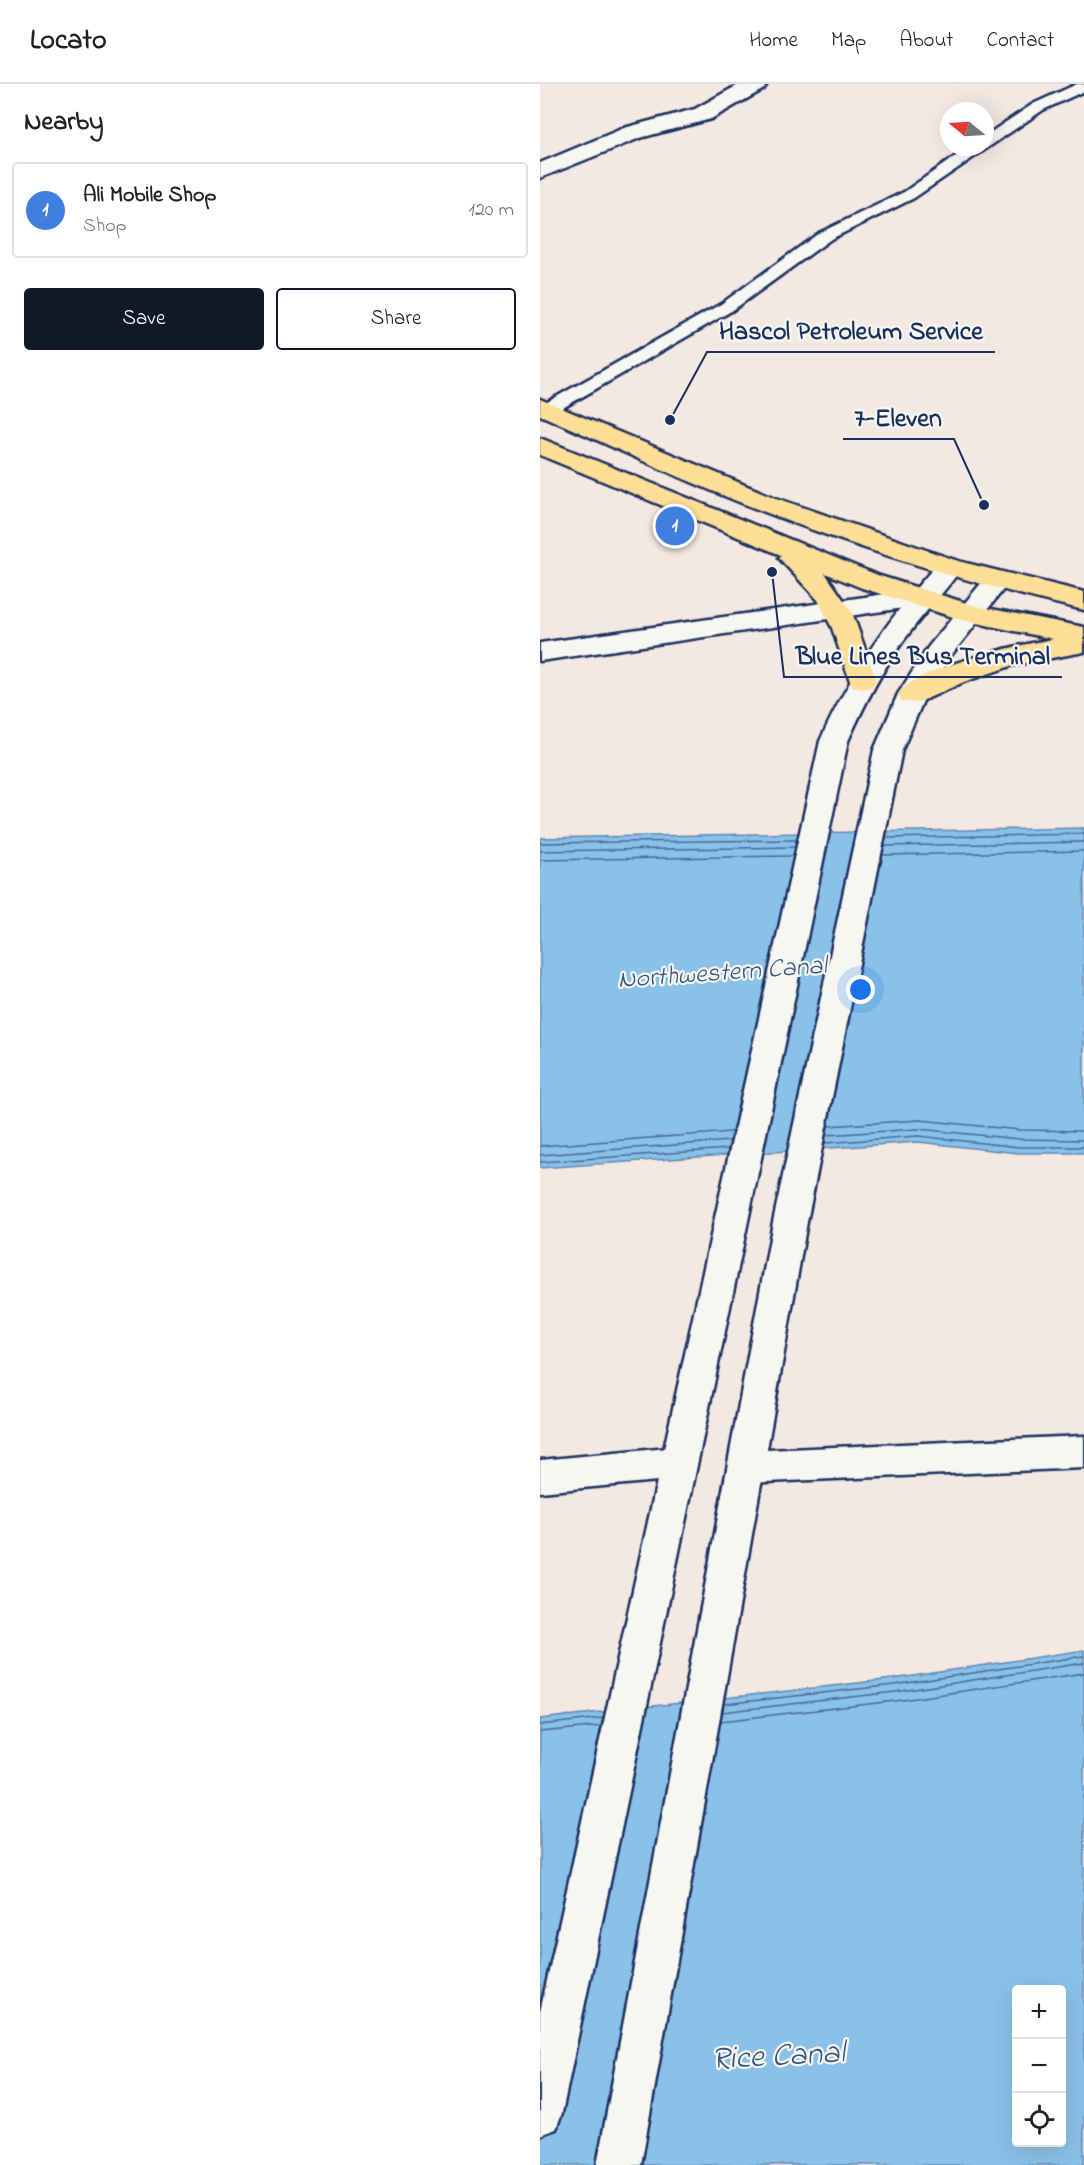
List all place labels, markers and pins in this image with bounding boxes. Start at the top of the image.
callout: Hascol Petroleum Service [707,308,995,352]
callout: 7-Eleven [843,395,954,439]
pin: 1 [656,504,694,548]
callout: Blue Lines Bus Terminal [784,633,1062,677]

